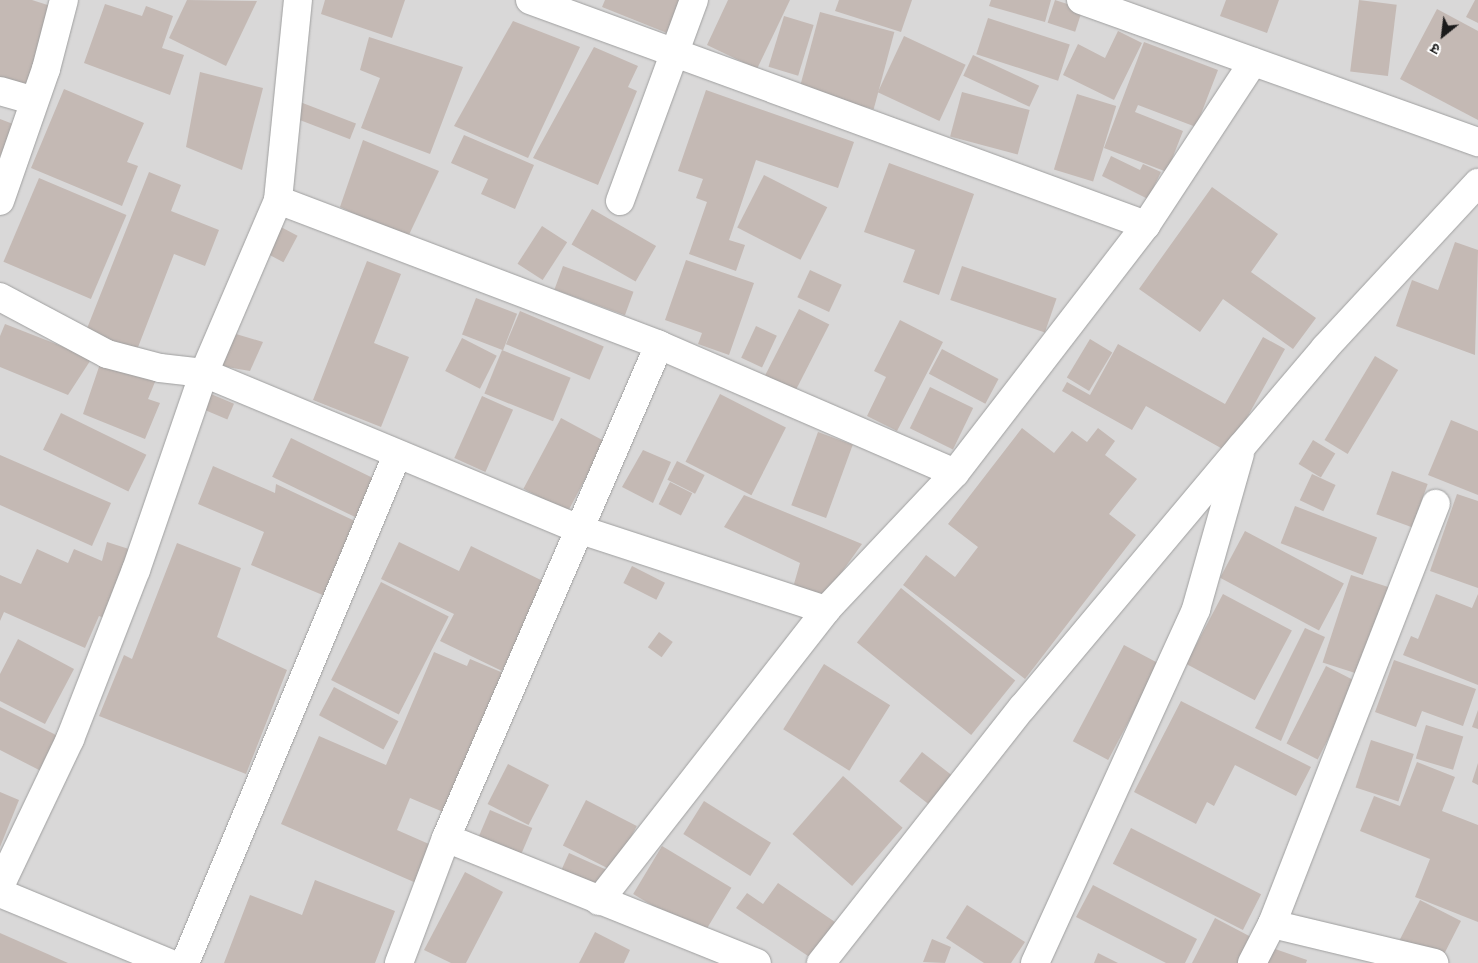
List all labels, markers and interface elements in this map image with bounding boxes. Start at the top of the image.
north arrow [1418,10,1468,60]
text: उ [1428,39,1443,58]

